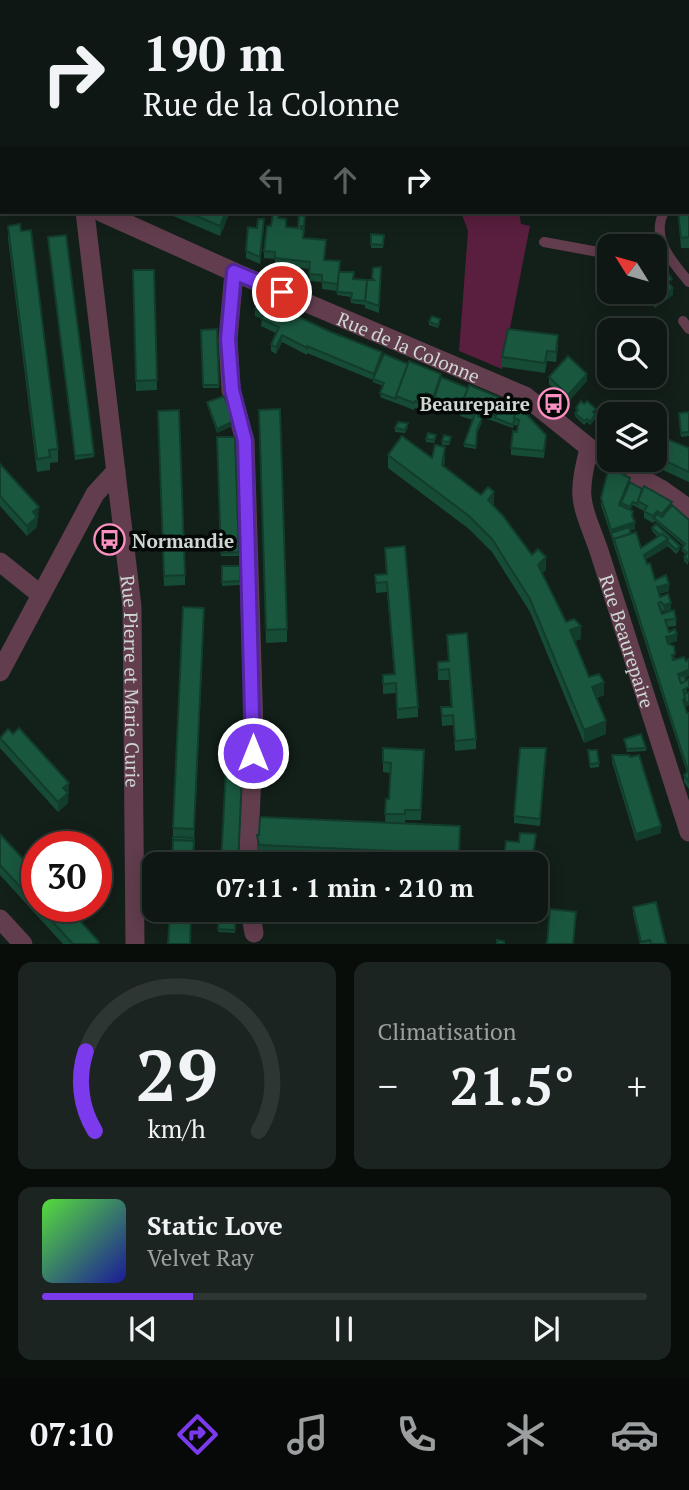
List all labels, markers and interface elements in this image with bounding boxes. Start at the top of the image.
text: 190 m [143,20,285,85]
icon: right [28,28,119,119]
text: Rue de la Colonne [143,83,400,125]
icon: left [253,161,291,199]
icon: ahead [326,161,364,199]
icon: right [399,161,437,199]
north arrow [597,234,667,304]
map controls [597,234,667,472]
pin [252,262,312,322]
icon: arrive [263,273,301,311]
street label: Rue de la Colonne [334,305,484,388]
button: search [597,318,667,388]
bus stop icon: Beaurepaire [536,386,570,420]
place label: Beaurepaire [420,391,530,416]
button: layers [597,402,667,472]
bus stop icon: Normandie [92,523,126,557]
place label: Normandie [132,528,234,553]
street label: Rue Beaurepaire [595,571,661,711]
street label: Rue Pierre et Marie Curie [116,574,146,788]
position arrow [216,716,290,790]
speed limit sign: 30 [21,831,112,922]
text: 07:11 · 1 min · 210 m [216,870,474,904]
text: Climatisation [378,1016,517,1047]
text: 29 [136,1026,218,1123]
text: 21.5° [450,1051,575,1120]
text: − [378,1061,398,1111]
text: + [627,1061,647,1111]
text: km/h [148,1112,206,1145]
text: Static Love [147,1208,283,1242]
text: Velvet Ray [147,1242,254,1273]
icon: previous [124,1310,162,1348]
icon: pause [325,1310,363,1348]
icon: next [527,1310,565,1348]
icon: directions [173,1410,222,1459]
icon: music [283,1410,332,1459]
icon: phone [392,1410,441,1459]
icon: climate [501,1410,550,1459]
icon: car [610,1410,659,1459]
text: 07:10 [30,1413,113,1455]

